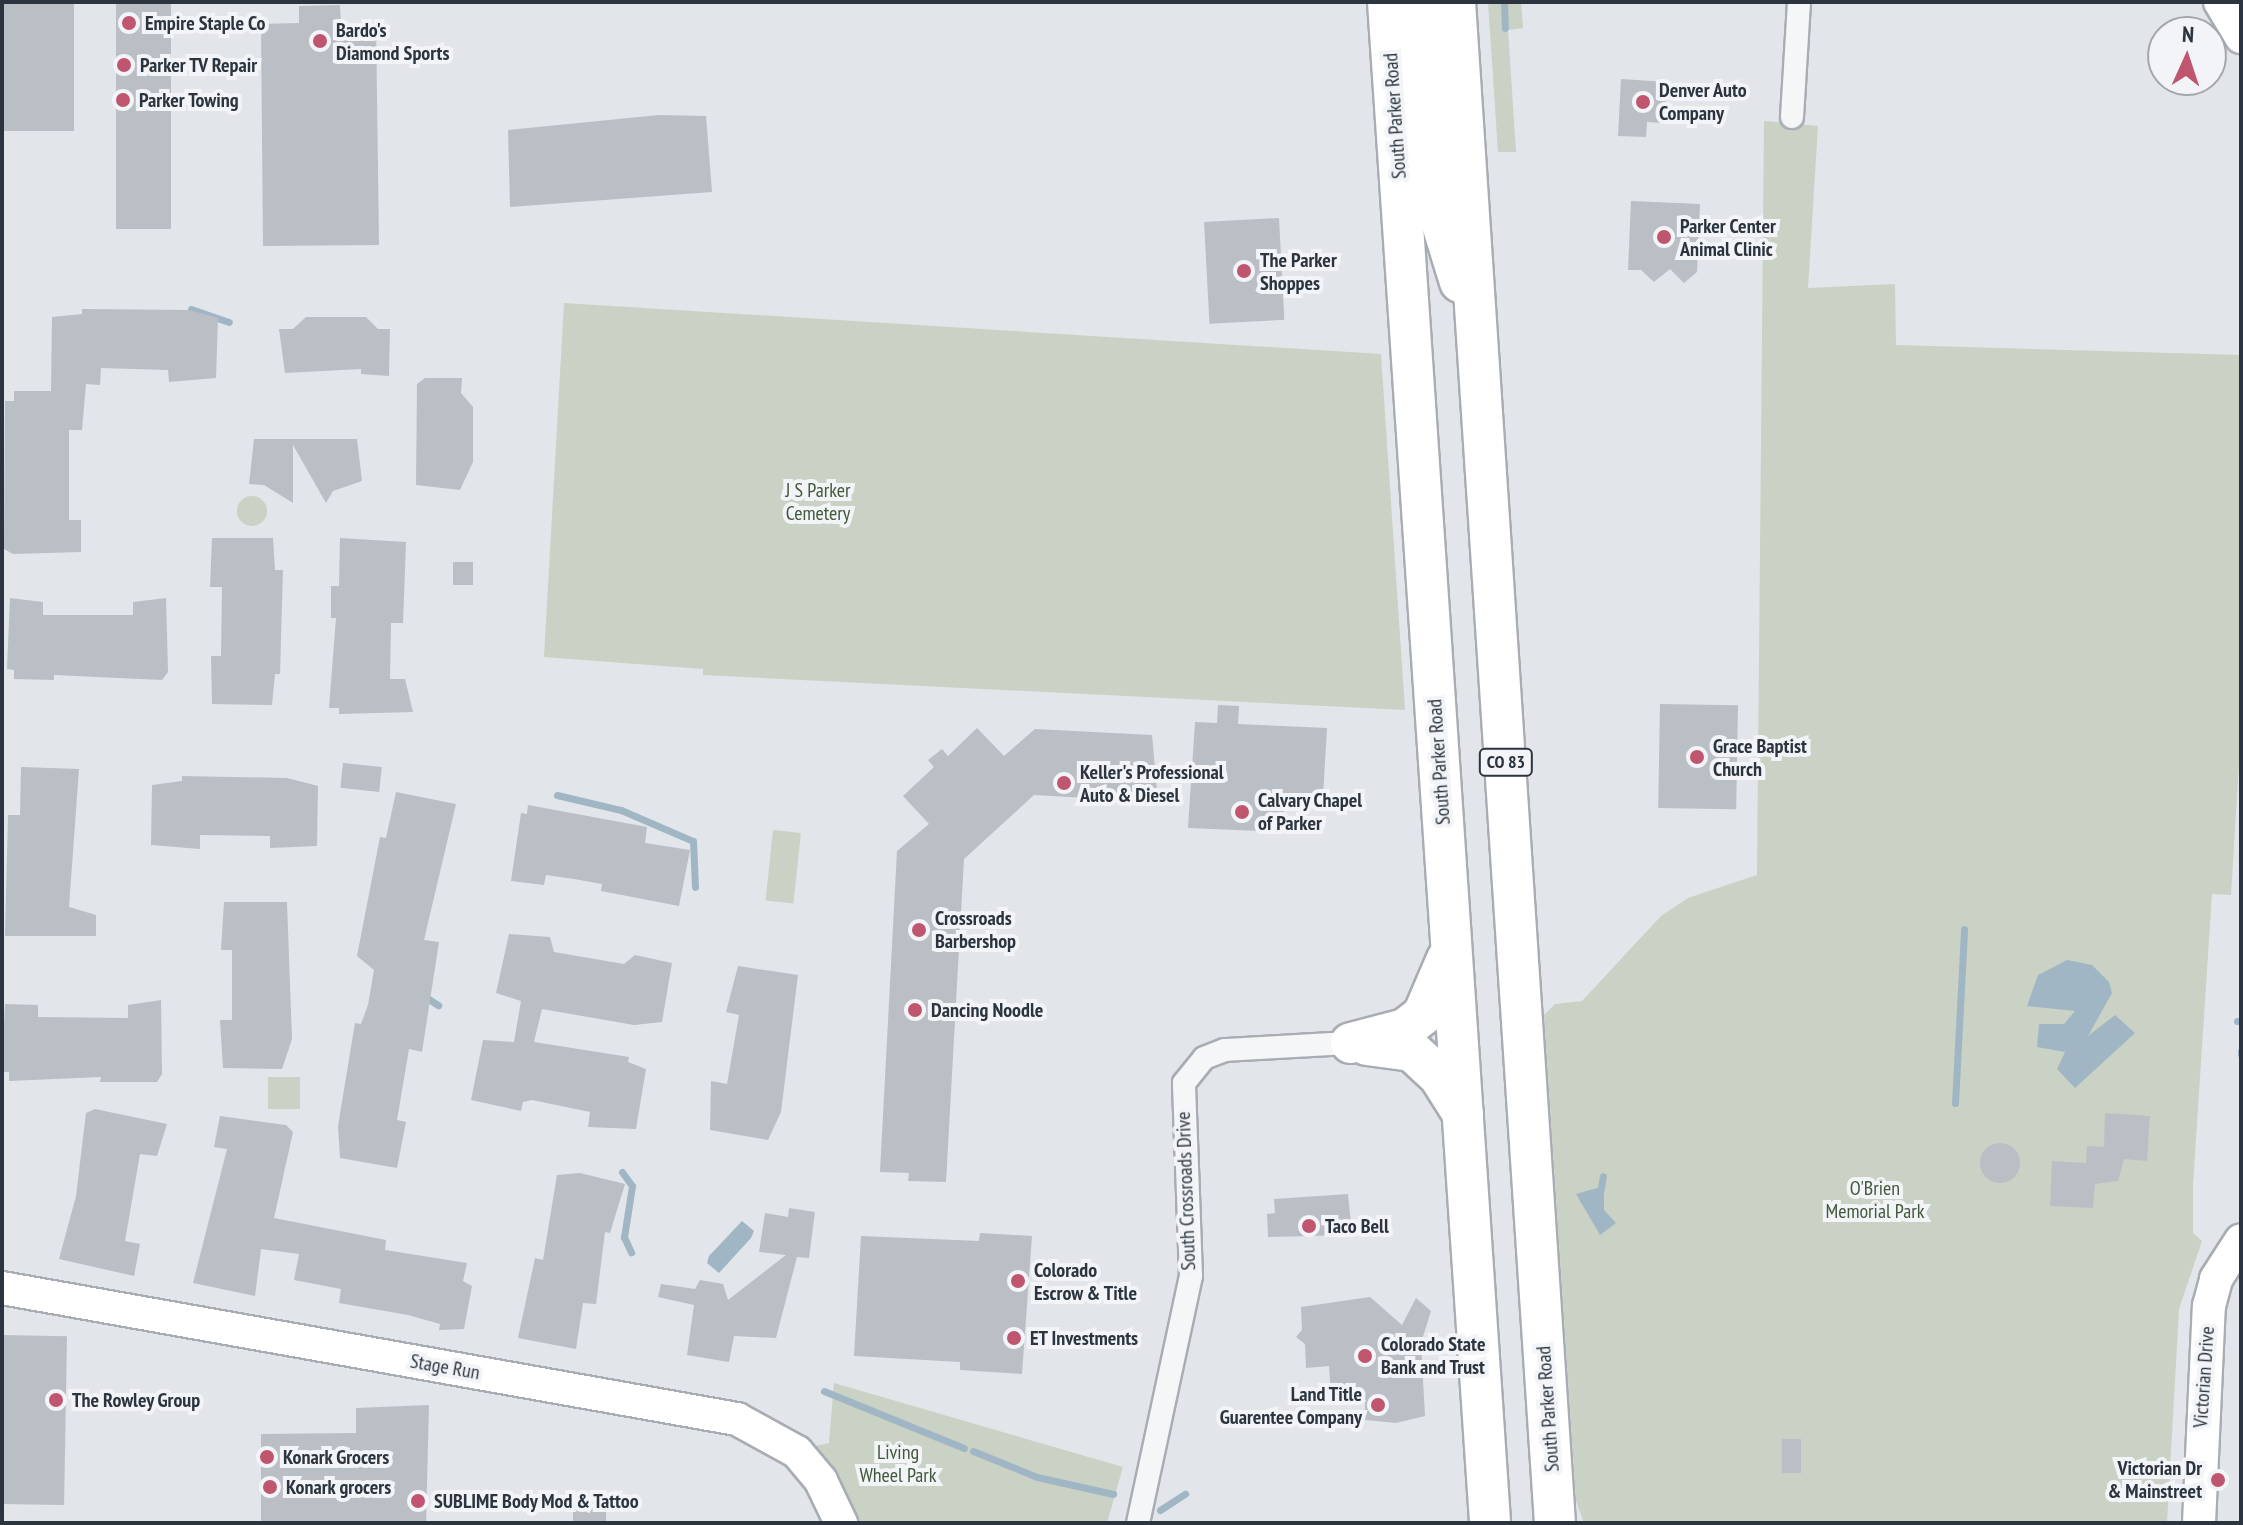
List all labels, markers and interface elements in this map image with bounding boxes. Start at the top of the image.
place label: Empire Staple Co [145,11,266,35]
marker: Empire Staple Co [120,14,138,32]
north arrow [2147,16,2227,96]
place label: Bardo's Diamond Sports [336,18,449,65]
text: N [2181,20,2195,48]
marker: Bardo's Diamond Sports [311,32,329,50]
street label: South Parker Road [1379,52,1411,180]
place label: Parker TV Repair [140,53,258,77]
marker: Parker TV Repair [115,56,133,74]
place label: Denver Auto Company [1659,78,1747,125]
place label: Parker Towing [139,88,239,112]
marker: Parker Towing [114,91,132,109]
marker: Denver Auto Company [1634,93,1652,111]
place label: Parker Center Animal Clinic [1680,214,1776,261]
marker: Parker Center Animal Clinic [1655,228,1673,246]
place label: The Parker Shoppes [1260,248,1337,295]
marker: The Parker Shoppes [1235,262,1253,280]
park label: J S Parker Cemetery [785,478,851,525]
street label: South Parker Road [1423,698,1455,826]
place label: Grace Baptist Church [1713,734,1807,781]
road number: CO 83 [1478,748,1534,776]
marker: Grace Baptist Church [1688,748,1706,766]
place label: Keller's Professional Auto & Diesel [1080,760,1224,807]
marker: Keller's Professional Auto & Diesel [1055,774,1073,792]
place label: Calvary Chapel of Parker [1258,788,1363,835]
marker: Calvary Chapel of Parker [1233,803,1251,821]
place label: Crossroads Barbershop [935,906,1016,953]
marker: Crossroads Barbershop [910,921,928,939]
place label: Dancing Noodle [931,998,1043,1022]
marker: Dancing Noodle [906,1001,924,1019]
street label: South Crossroads Drive [1171,1111,1201,1271]
park label: O'Brien Memorial Park [1825,1177,1925,1224]
place label: Taco Bell [1325,1214,1389,1238]
marker: Taco Bell [1300,1217,1318,1235]
place label: Colorado Escrow & Title [1034,1258,1138,1305]
marker: Colorado Escrow & Title [1009,1272,1027,1290]
street label: Victorian Drive [2188,1325,2220,1429]
place label: ET Investments [1030,1326,1139,1350]
marker: ET Investments [1005,1329,1023,1347]
place label: Colorado State Bank and Trust [1381,1332,1486,1379]
street label: South Parker Road [1532,1345,1564,1473]
marker: Colorado State Bank and Trust [1356,1347,1374,1365]
street label: Stage Run [408,1349,482,1385]
place label: Land Title Guarentee Company [1219,1382,1362,1429]
place label: The Rowley Group [72,1388,201,1412]
marker: The Rowley Group [47,1391,65,1409]
marker: Land Title Guarentee Company [1369,1396,1387,1414]
park label: Living Wheel Park [859,1440,937,1487]
place label: Konark Grocers [283,1445,390,1469]
marker: Konark Grocers [258,1448,276,1466]
place label: Victorian Dr & Mainstreet [2108,1456,2202,1503]
marker: Victorian Dr & Mainstreet [2209,1471,2227,1489]
place label: Konark grocers [286,1475,392,1499]
marker: Konark grocers [261,1478,279,1496]
place label: SUBLIME Body Mod & Tattoo [434,1489,640,1513]
marker: SUBLIME Body Mod & Tattoo [409,1492,427,1510]

